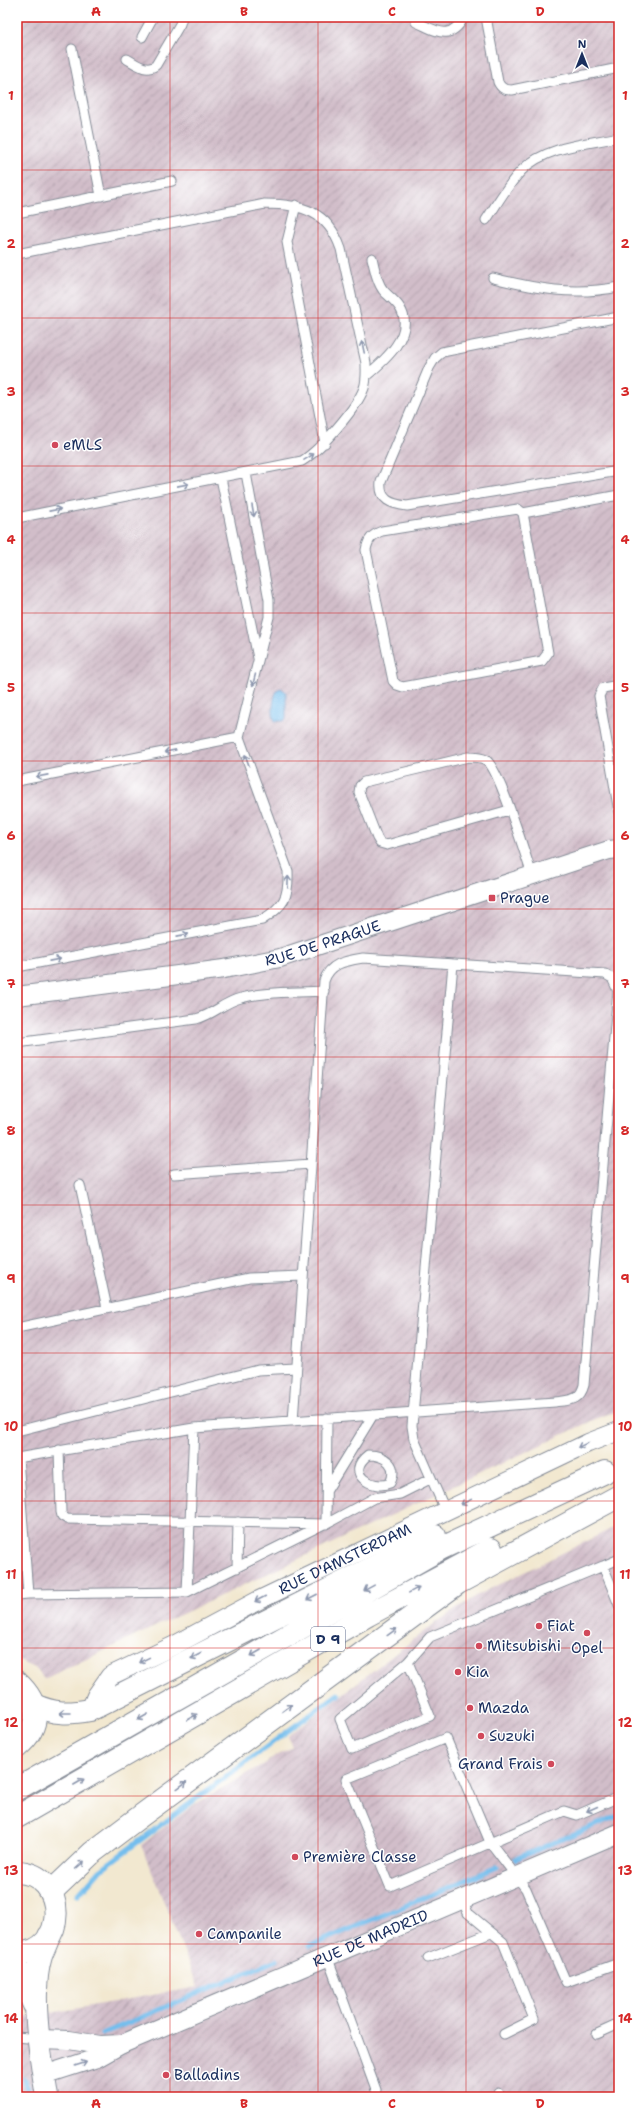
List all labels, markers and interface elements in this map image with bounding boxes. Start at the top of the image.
text: A [91,3,101,20]
text: B [240,3,248,20]
text: C [388,3,396,20]
text: D [535,3,545,20]
north arrow [562,34,602,74]
text: N [578,37,587,52]
text: 1 [8,87,14,104]
text: 1 [622,87,628,104]
text: 2 [6,235,16,252]
text: 2 [620,235,630,252]
one-way arrow [358,341,366,354]
text: 3 [6,383,16,400]
text: 3 [620,383,630,400]
place label: eMLS [63,435,102,455]
marker: eMLS [50,440,60,450]
one-way arrow [303,453,314,461]
one-way arrow [176,481,189,489]
one-way arrow [249,504,257,517]
one-way arrow [48,506,61,514]
text: 4 [6,531,16,548]
text: 4 [620,531,630,548]
one-way arrow [250,673,257,686]
text: 5 [7,679,15,696]
text: 5 [621,679,629,696]
one-way arrow [164,748,177,756]
one-way arrow [243,754,251,766]
one-way arrow [36,773,49,781]
text: 6 [6,827,16,844]
text: 6 [620,827,630,844]
one-way arrow [284,876,292,889]
place label: Prague [500,888,550,908]
marker: Prague [487,893,497,903]
street label: RUE DE PRAGUE [263,916,383,971]
one-way arrow [176,931,189,939]
one-way arrow [48,955,61,963]
text: 7 [6,975,16,992]
text: 7 [620,975,630,992]
text: 8 [6,1122,16,1139]
text: 8 [620,1122,630,1139]
text: 9 [6,1270,16,1287]
text: 9 [620,1270,630,1287]
text: 10 [4,1418,18,1435]
text: 10 [618,1418,632,1435]
one-way arrow [577,1442,589,1449]
one-way arrow [460,1499,472,1506]
street label: RUE D'AMSTERDAM [275,1519,414,1599]
text: 11 [5,1566,17,1583]
text: 11 [619,1566,631,1583]
one-way arrow [363,1585,375,1593]
one-way arrow [408,1585,420,1593]
one-way arrow [306,1594,318,1602]
one-way arrow [254,1596,266,1603]
place label: Fiat [547,1616,575,1636]
marker: Fiat [534,1621,544,1631]
road number: D 9 [311,1627,345,1651]
one-way arrow [387,1628,398,1636]
marker: Opel [582,1628,592,1638]
place label: Mitsubishi [487,1636,561,1656]
place label: Opel [571,1638,604,1658]
marker: Mitsubishi [474,1641,484,1651]
one-way arrow [250,1649,262,1657]
one-way arrow [190,1653,202,1661]
one-way arrow [139,1657,151,1664]
place label: Kia [466,1662,489,1682]
marker: Kia [453,1667,463,1677]
place label: Mazda [478,1698,530,1718]
marker: Mazda [465,1703,475,1713]
one-way arrow [281,1704,292,1712]
one-way arrow [59,1709,72,1717]
one-way arrow [186,1712,198,1720]
text: 12 [4,1714,18,1731]
one-way arrow [137,1714,149,1722]
text: 12 [618,1714,632,1731]
place label: Suzuki [489,1726,535,1746]
marker: Suzuki [476,1731,486,1741]
place label: Grand Frais [458,1754,543,1774]
marker: Grand Frais [546,1759,556,1769]
one-way arrow [73,1777,85,1785]
one-way arrow [177,1781,188,1790]
one-way arrow [586,1805,598,1813]
place label: Première Classe [303,1847,417,1867]
marker: Première Classe [290,1852,300,1862]
one-way arrow [74,1861,84,1870]
text: 13 [4,1862,18,1879]
text: 13 [618,1862,632,1879]
street label: RUE DE MADRID [310,1905,431,1972]
place label: Campanile [207,1924,282,1944]
marker: Campanile [194,1929,204,1939]
text: 14 [4,2010,18,2027]
text: 14 [618,2010,632,2027]
one-way arrow [74,2060,87,2067]
place label: Balladins [174,2065,240,2085]
marker: Balladins [161,2070,171,2080]
text: A [91,2095,101,2112]
text: B [240,2095,248,2112]
text: C [388,2095,396,2112]
text: D [535,2095,545,2112]

